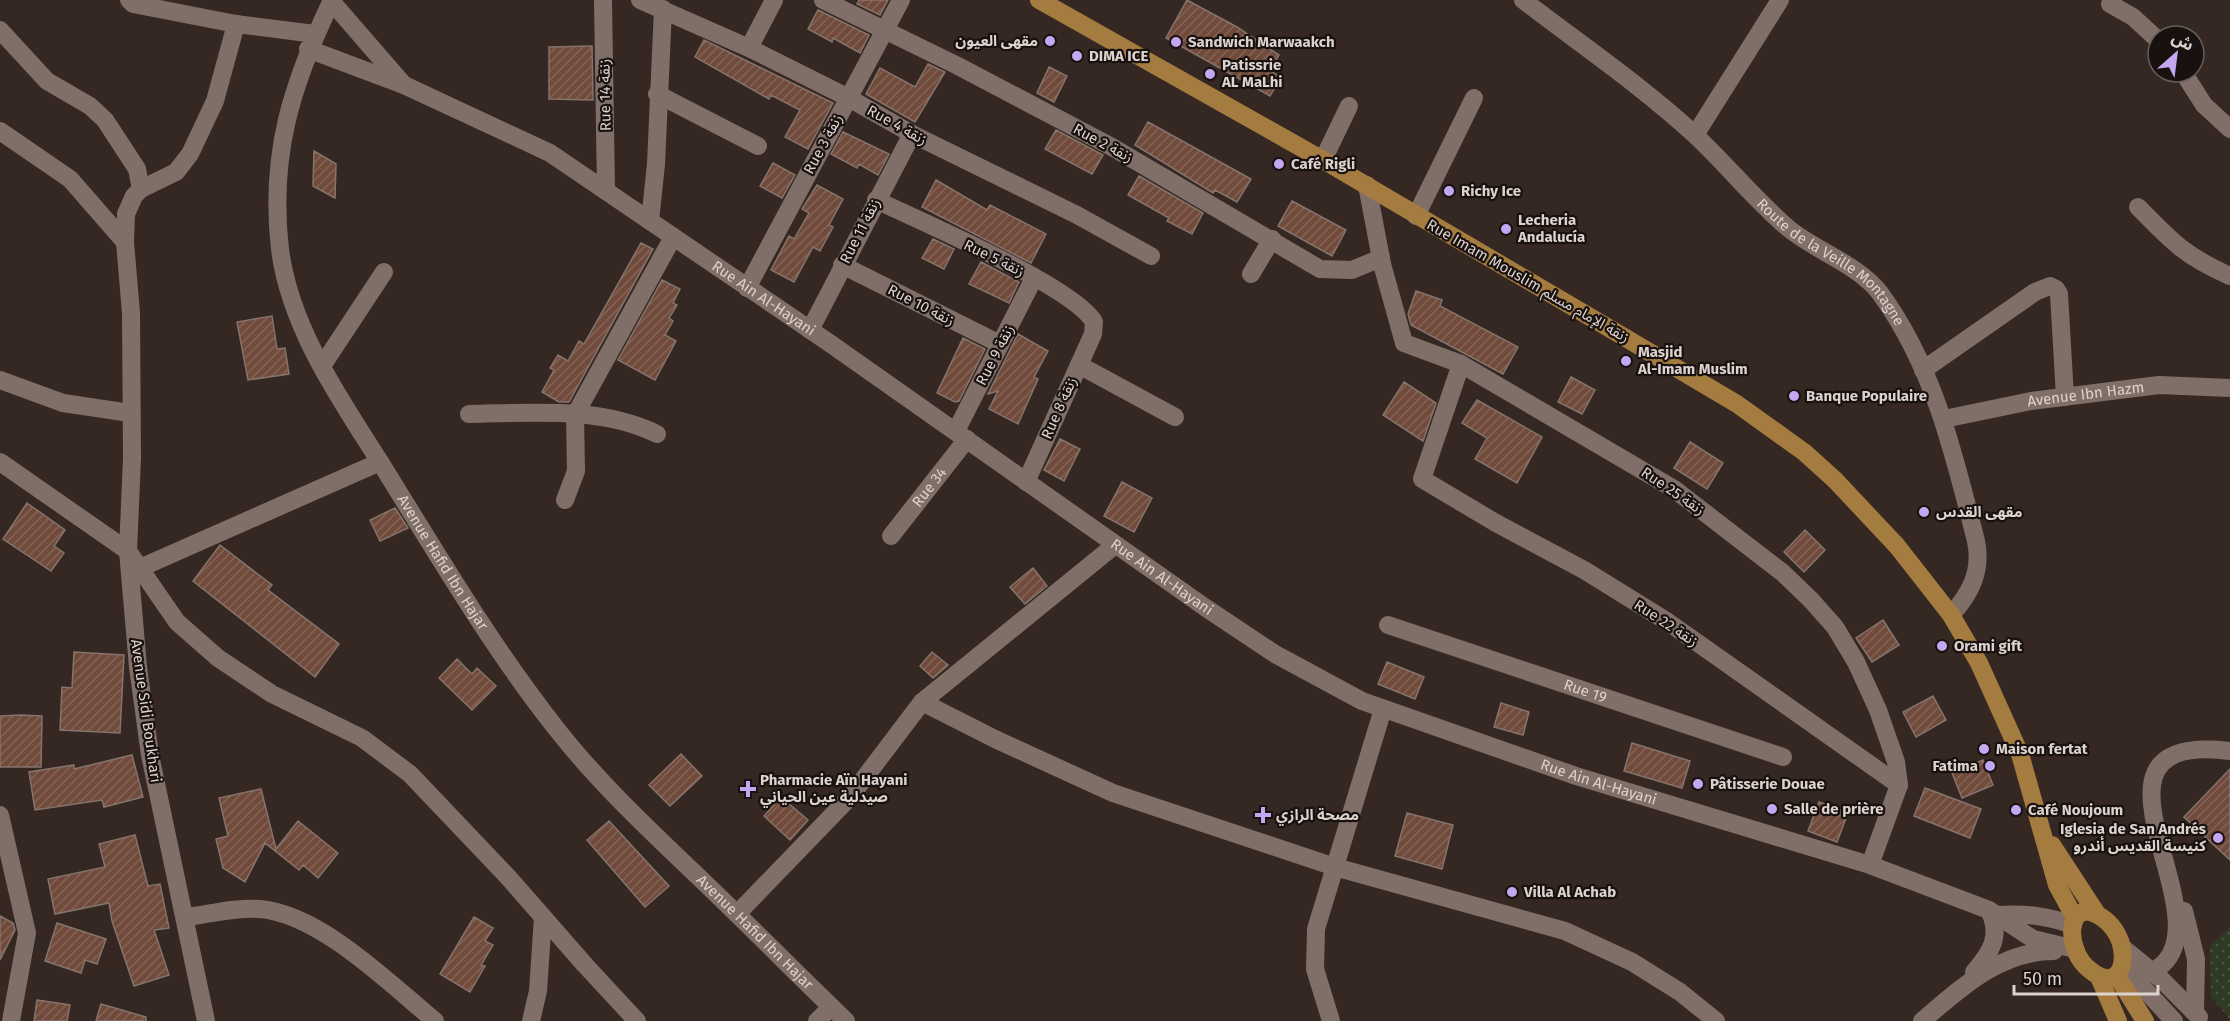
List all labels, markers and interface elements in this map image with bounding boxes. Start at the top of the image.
north arrow [2146,24,2206,84]
text: ش [2169,28,2197,55]
place label: مقهى العيون [955,32,1038,50]
place label: Sandwich Marwaakch [1188,33,1335,51]
marker: مقهى العيون [1043,34,1057,48]
marker: Sandwich Marwaakch [1169,35,1183,49]
place label: DIMA ICE [1089,47,1148,65]
marker: DIMA ICE [1070,49,1084,63]
place label: Patissrie AL MaLhi [1221,56,1283,91]
street label: Rue 14 زنقة [595,59,615,131]
marker: Patissrie AL MaLhi [1203,67,1217,81]
street label: Rue 4 زنقة [864,101,930,149]
street label: Rue 3 زنقة [800,111,846,177]
street label: Rue 2 زنقة [1070,120,1136,166]
place label: Café Rigli [1291,155,1355,173]
marker: Café Rigli [1272,157,1286,171]
place label: Richy Ice [1461,182,1521,200]
marker: Richy Ice [1442,184,1456,198]
street label: Rue 11 زنقة [836,195,884,267]
street label: Route de la Veille Montagne [1753,195,1908,329]
place label: Lecheria Andalucía [1517,211,1585,246]
street label: Rue Imam Mouslim زنقة الإمام مسلم [1422,215,1633,348]
marker: Lecheria Andalucía [1499,222,1513,236]
street label: Rue 5 زنقة [961,236,1027,280]
street label: Rue Ain Al-Hayani [709,257,819,340]
street label: Rue 10 زنقة [885,280,957,330]
street label: Rue 9 زنقة [972,322,1018,388]
place label: Masjid Al-Imam Muslim [1637,343,1748,378]
marker: Masjid Al-Imam Muslim [1619,354,1633,368]
street label: Rue 8 زنقة [1037,374,1081,442]
street label: Avenue Ibn Hazm [2026,378,2145,410]
place label: Banque Populaire [1806,387,1927,405]
marker: Banque Populaire [1787,389,1801,403]
street label: Rue 25 زنقة [1638,463,1708,519]
street label: Rue 34 [908,464,950,511]
street label: Avenue Hafid Ibn Hajar [394,491,492,634]
place label: مقهى القدس [1936,503,2022,521]
marker: مقهى القدس [1917,505,1931,519]
street label: Rue Ain Al-Hayani [1107,535,1216,619]
street label: Rue 22 زنقة [1631,596,1701,650]
place label: Orami gift [1954,637,2022,655]
street label: Avenue Sidi Boukhari [127,638,165,784]
marker: Orami gift [1935,639,1949,653]
street label: Rue 19 [1561,675,1609,707]
place label: Maison fertat [1996,740,2088,758]
marker: Maison fertat [1977,742,1991,756]
street label: Rue Ain Al-Hayani [1538,755,1659,809]
place label: Fatima [1932,757,1978,775]
marker: Fatima [1983,759,1997,773]
place label: Pharmacie Aïn Hayani صيدلية عين الحياني [760,771,908,808]
place label: Pâtisserie Douae [1710,775,1825,793]
marker: Pâtisserie Douae [1691,777,1705,791]
marker: Pharmacie Aïn Hayani صيدلية عين الحياني [741,782,755,796]
place label: Salle de prière [1784,800,1883,818]
place label: Café Noujoum [2028,801,2123,819]
marker: Salle de prière [1765,802,1779,816]
marker: Café Noujoum [2009,803,2023,817]
marker: مصحة الرازي [1254,806,1272,824]
place label: مصحة الرازي [1276,806,1359,826]
place label: Iglesia de San Andrés كنيسة القديس أندرو [2060,820,2206,855]
marker: Iglesia de San Andrés كنيسة القديس أندرو [2211,831,2225,845]
street label: Avenue Hafid Ibn Hajar [693,871,817,993]
place label: Villa Al Achab [1523,883,1616,901]
marker: Villa Al Achab [1505,885,1519,899]
scale bar [2014,958,2158,996]
text: 50 m [2023,968,2062,990]

